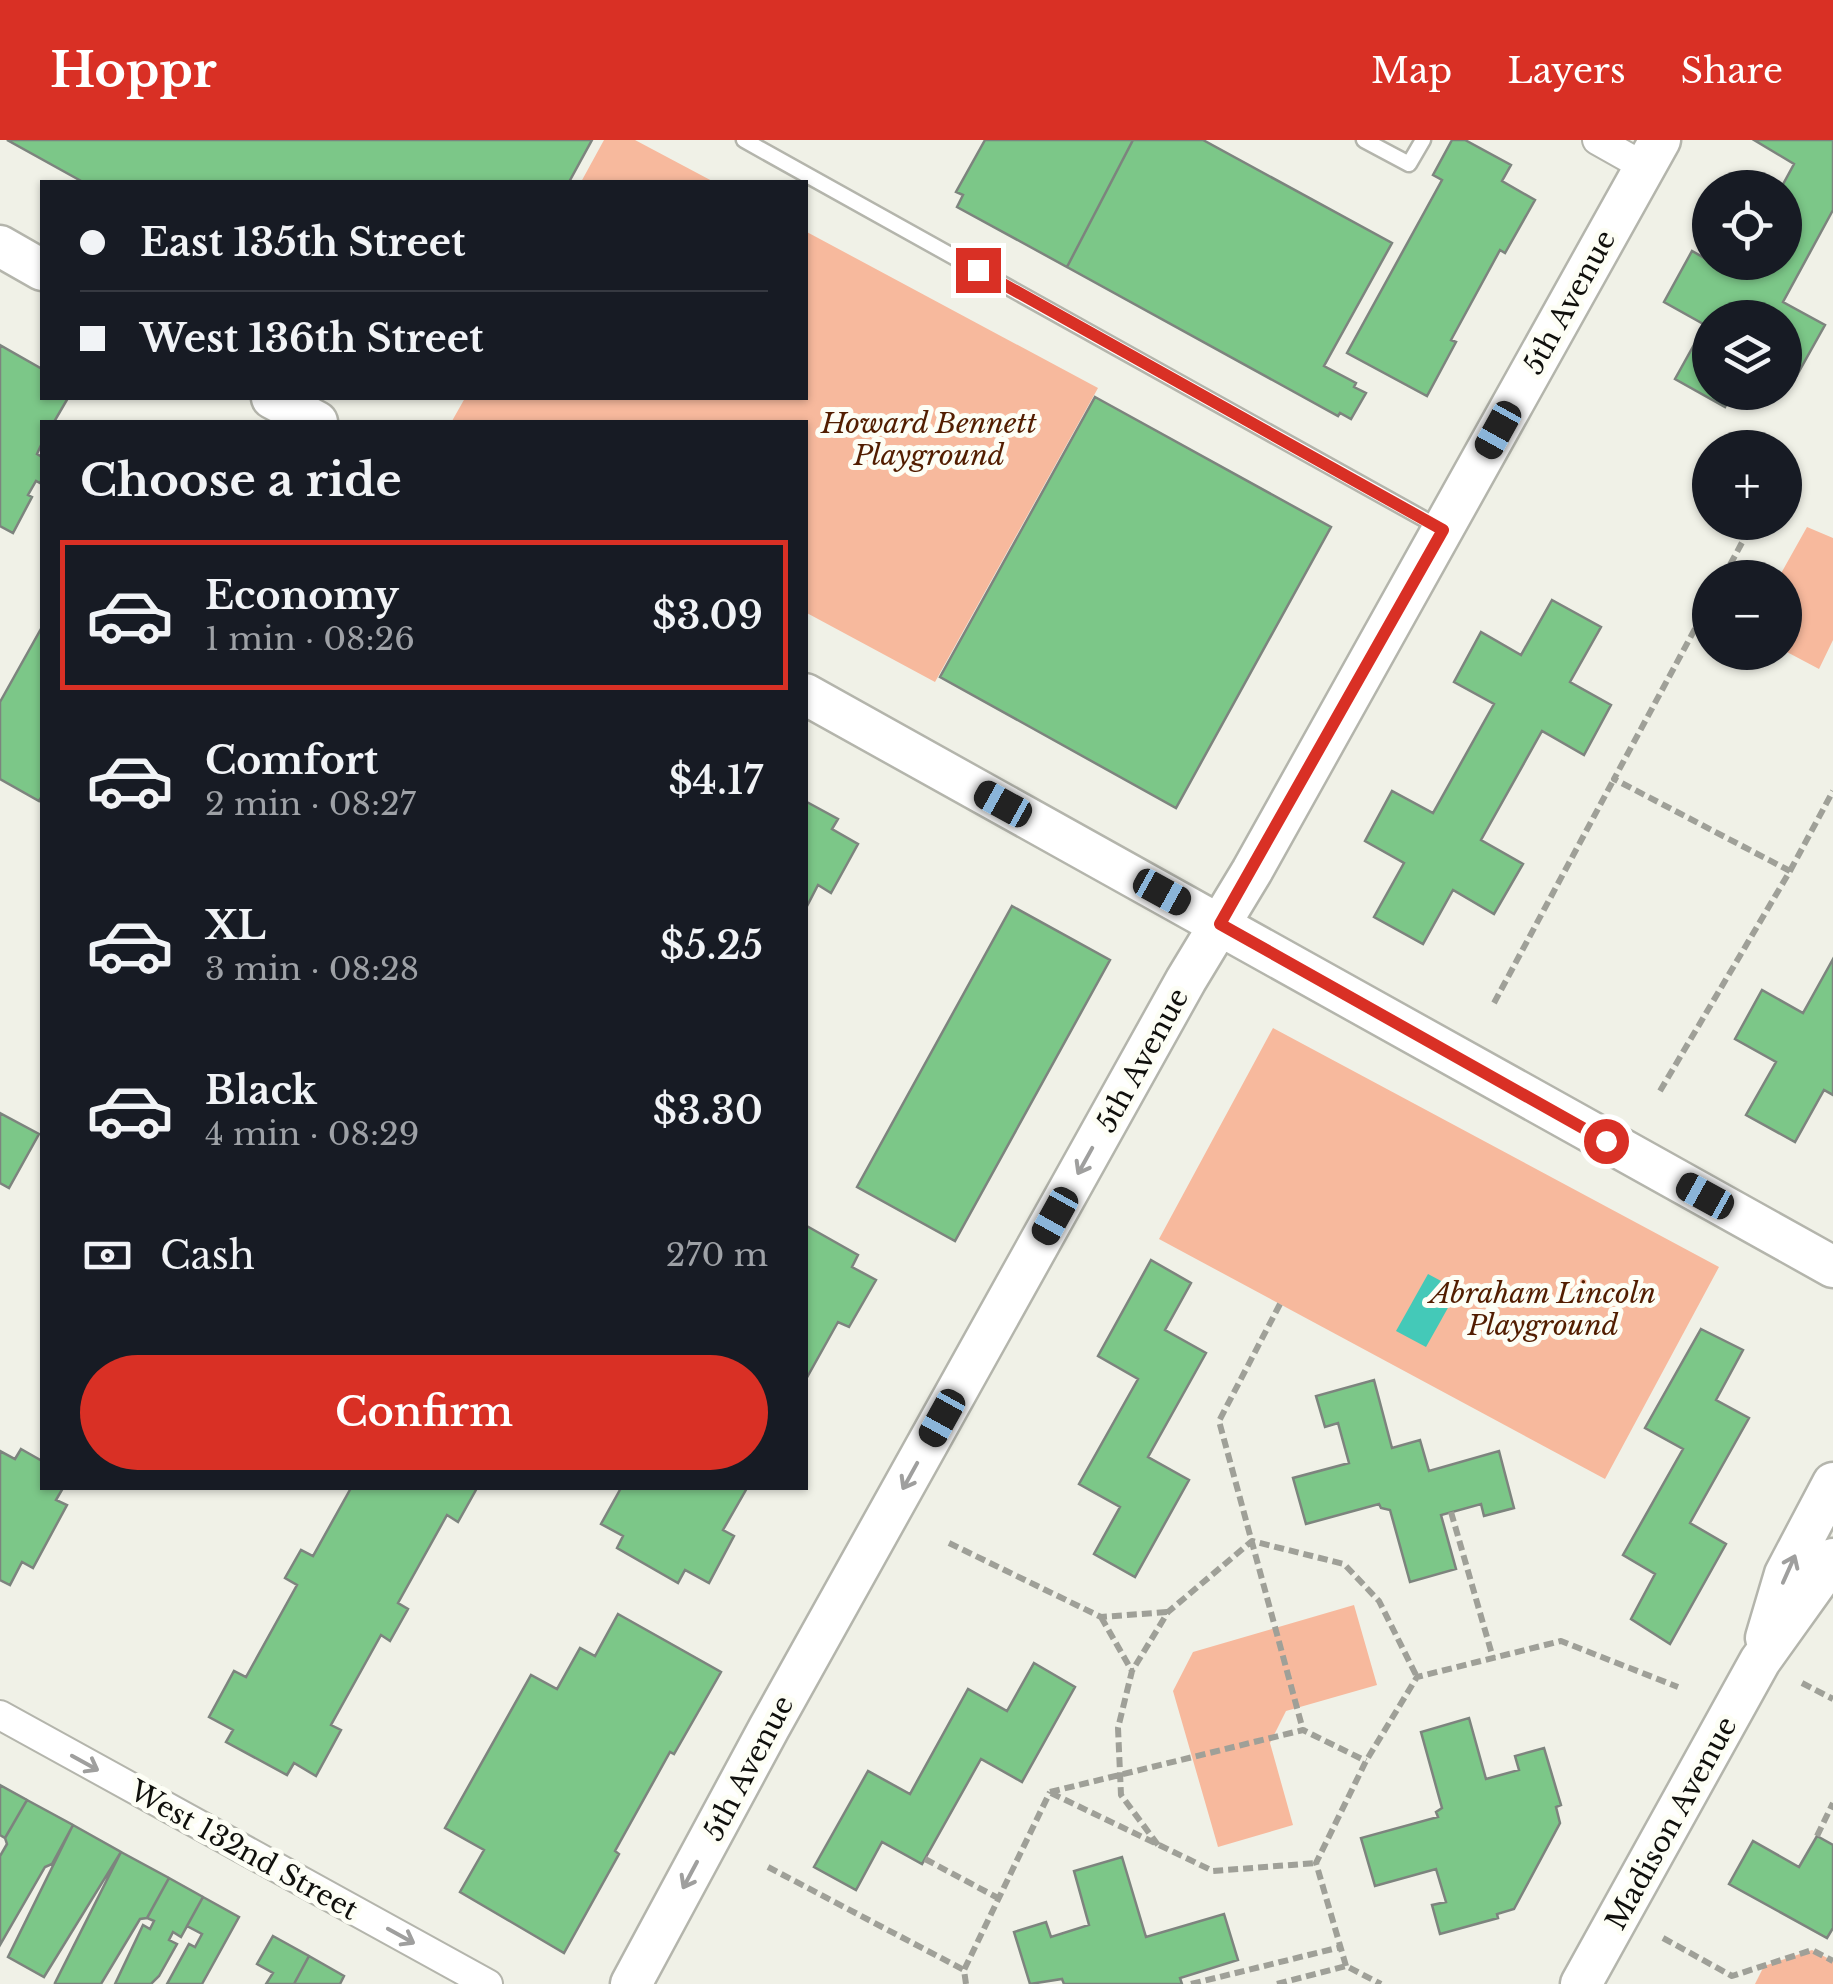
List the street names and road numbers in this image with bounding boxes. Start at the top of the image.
street label: 5th Avenue [1516,224,1623,380]
street label: 5th Avenue [1089,982,1196,1138]
street label: 5th Avenue [696,1690,801,1847]
street label: Madison Avenue [1598,1711,1745,1936]
street label: West 132nd Street [123,1773,364,1928]

